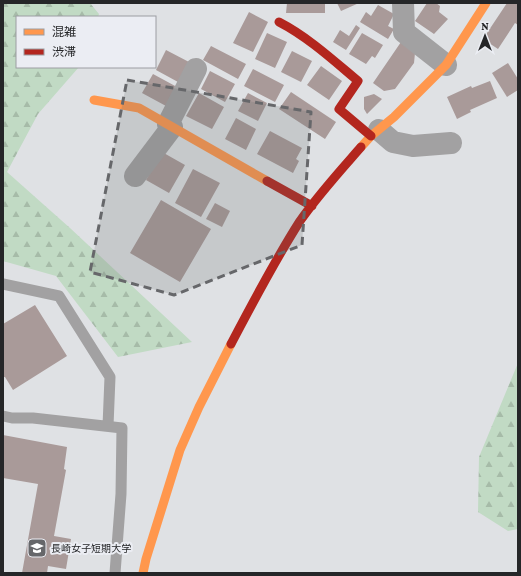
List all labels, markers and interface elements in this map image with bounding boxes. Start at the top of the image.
legend [16,16,156,68]
north arrow [465,16,505,56]
text: N [481,20,489,32]
text: 混雑 [52,25,76,39]
text: 渋滞 [52,45,76,59]
school or university icon: 長崎女子短期大学 [26,537,48,559]
place label: 長崎女子短期大学 [51,543,131,554]

